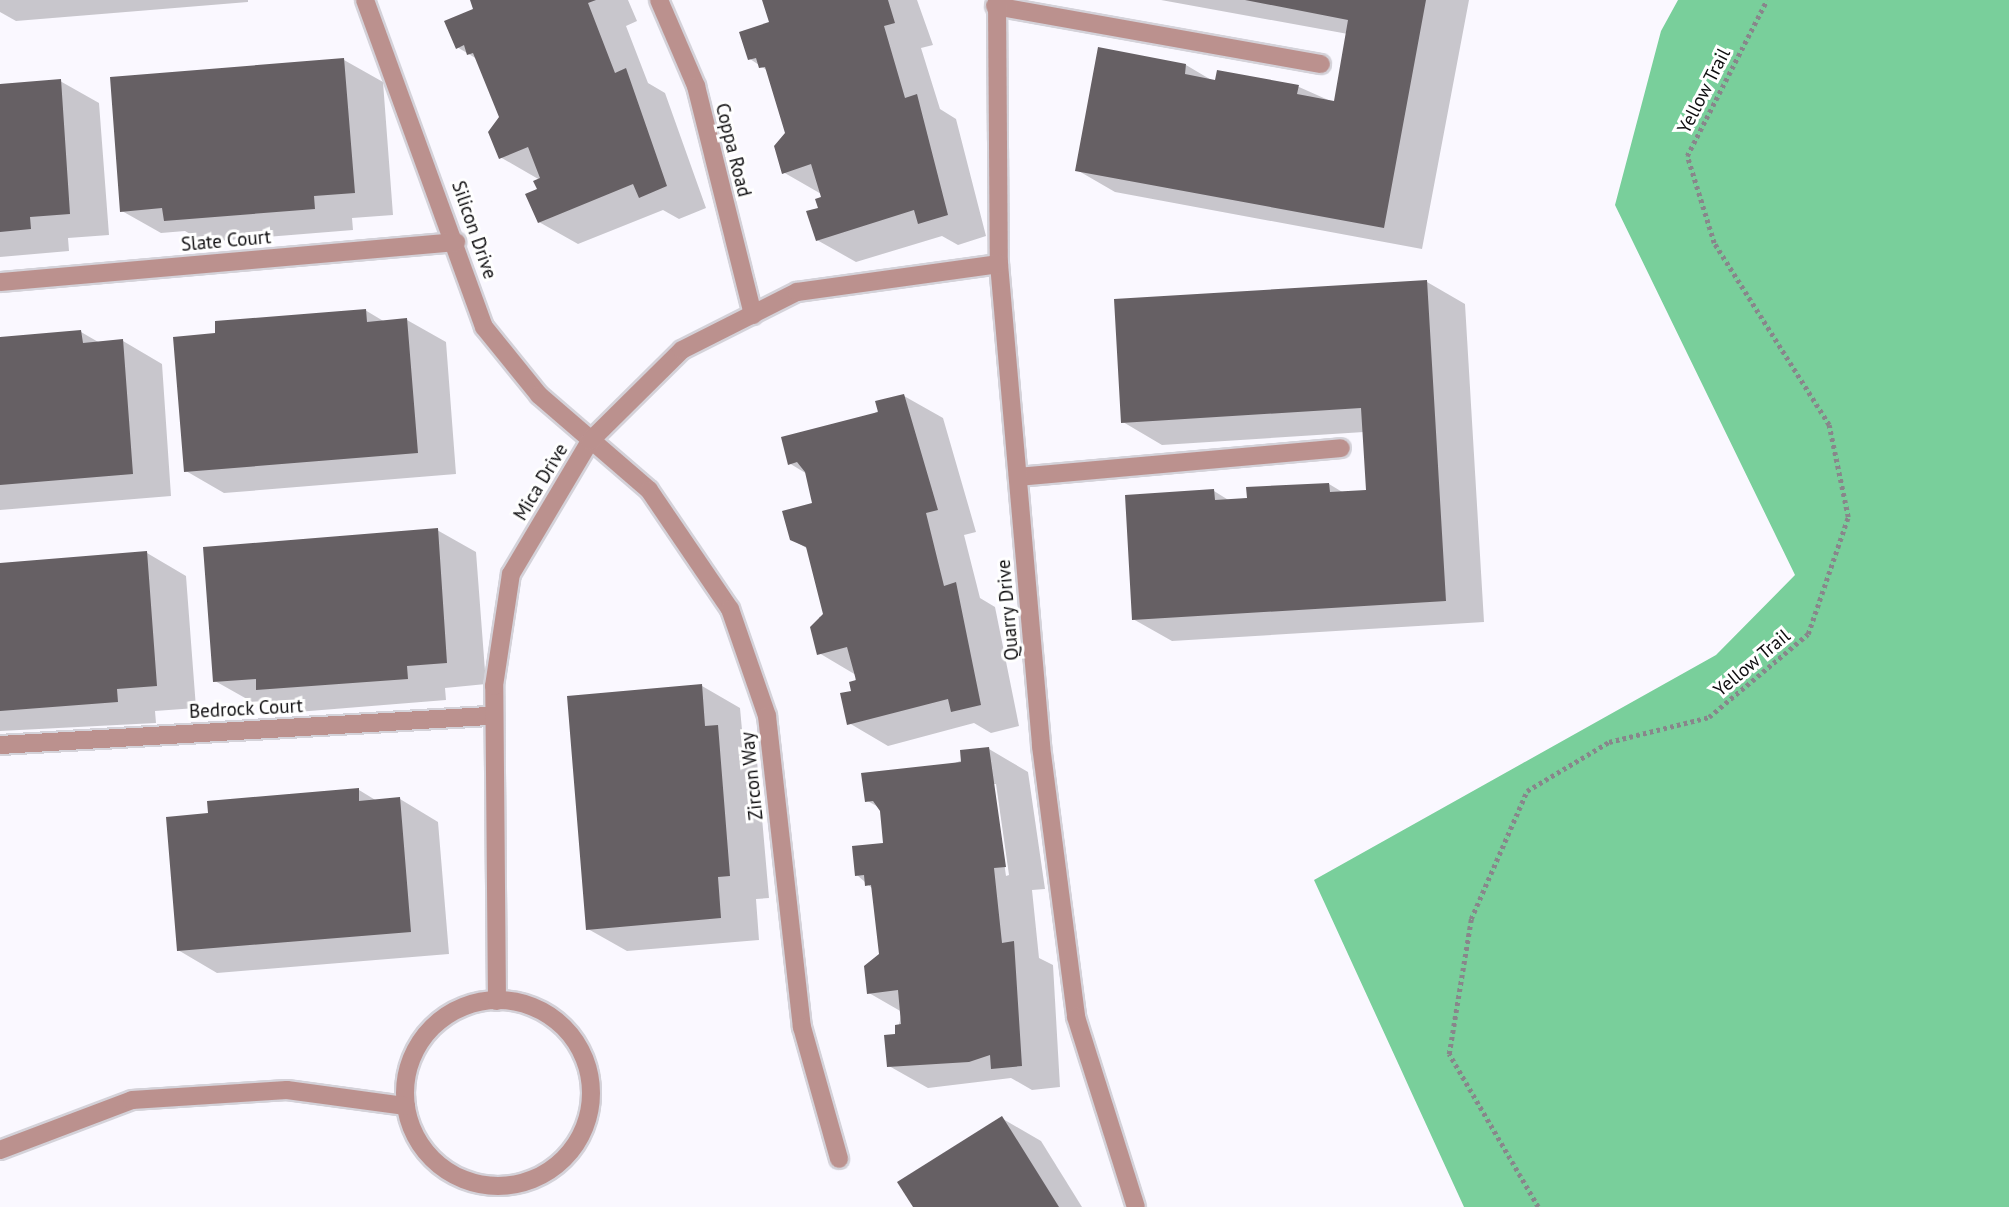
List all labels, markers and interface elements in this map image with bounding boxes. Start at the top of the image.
street label: Yellow Trail [1673,44,1735,138]
street label: Coppa Road [710,101,756,199]
street label: Silicon Drive [447,178,501,282]
street label: Slate Court [180,226,272,256]
street label: Mica Drive [509,439,573,525]
street label: Quarry Drive [992,558,1024,662]
street label: Yellow Trail [1709,624,1795,702]
street label: Bedrock Court [188,695,304,723]
street label: Zircon Way [736,731,768,821]

